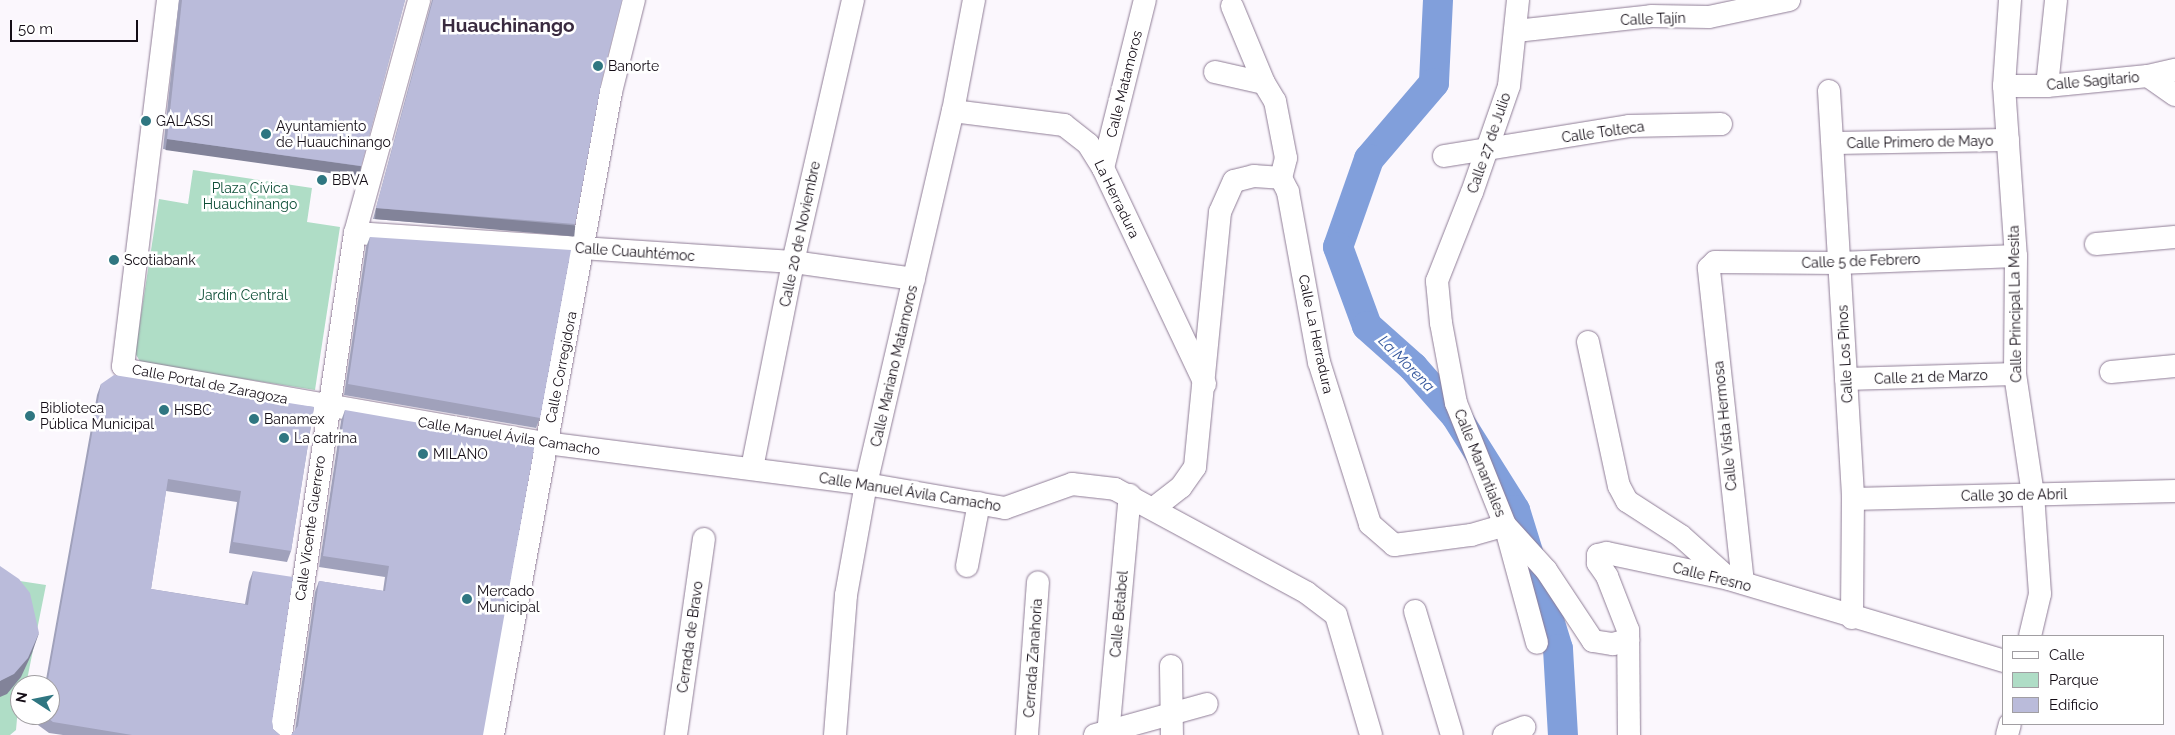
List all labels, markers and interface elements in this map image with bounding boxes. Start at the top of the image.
street label: Calle Tajín [1620,9,1686,29]
scale bar [12,10,140,42]
district label: Huauchinango [442,15,574,37]
text: 50 m [18,20,53,38]
street label: Calle Matamoros [1103,29,1145,139]
place label: Banorte [608,58,659,74]
marker: Banorte [592,60,604,72]
street label: Calle Sagitario [2046,69,2140,93]
street label: Calle 27 de Julio [1464,90,1514,196]
place label: GALASSI [156,113,213,129]
marker: GALASSI [140,115,152,127]
place label: Ayuntamiento de Huauchinango [276,118,391,150]
street label: Calle Tolteca [1560,118,1646,146]
marker: Ayuntamiento de Huauchinango [260,128,272,140]
street label: Calle Primero de Mayo [1846,132,1994,152]
street label: La Herradura [1091,157,1143,241]
street label: Calle 20 de Noviembre [776,160,824,308]
place label: BBVA [332,172,369,188]
marker: BBVA [316,174,328,186]
park label: Plaza Cívica Huauchinango [203,180,297,212]
street label: Calle Principal La Mesita [2005,225,2025,383]
street label: Calle Cuauhtémoc [574,239,696,265]
street label: Calle 5 de Febrero [1801,251,1921,271]
place label: Scotiabank [124,252,196,268]
marker: Scotiabank [108,254,120,266]
street label: Calle La Herradura [1295,273,1337,395]
street label: Calle Mariano Matamoros [867,284,921,448]
park label: Jardín Central [198,287,288,303]
street label: Calle Los Pinos [1834,304,1856,404]
street label: Calle Corregidora [542,310,580,424]
water label: La Morena [1374,332,1438,396]
street label: Calle Vista Hermosa [1710,360,1740,492]
street label: Calle Portal de Zaragoza [130,361,290,407]
street label: Calle 21 de Marzo [1874,367,1988,387]
place label: Biblioteca Pública Municipal [40,400,154,432]
place label: HSBC [174,402,212,418]
marker: HSBC [158,404,170,416]
street label: Calle Manantiales [1451,407,1509,519]
marker: Biblioteca Pública Municipal [24,410,36,422]
place label: Banamex [264,411,325,427]
marker: Banamex [248,413,260,425]
street label: Calle Manuel Ávila Camacho [416,413,602,459]
place label: La catrina [294,430,357,446]
marker: La catrina [278,432,290,444]
place label: MILANO [433,446,488,462]
marker: MILANO [417,448,429,460]
street label: Calle Vicente Guerrero [291,454,329,602]
street label: Calle Manuel Ávila Camacho [817,469,1003,515]
street label: Calle 30 de Abril [1961,486,2067,504]
street label: Calle Fresno [1671,559,1753,595]
street label: Calle Betabel [1107,570,1131,658]
street label: Cerrada de Bravo [674,580,706,694]
place label: Mercado Municipal [477,583,540,616]
marker: Mercado Municipal [461,593,473,605]
street label: Cerrada Zanahoria [1020,598,1046,718]
legend [2002,635,2165,725]
text: Calle [2049,646,2084,664]
text: Parque [2049,671,2098,689]
north arrow [10,675,60,725]
text: N [12,691,30,704]
text: Edificio [2049,696,2099,714]

